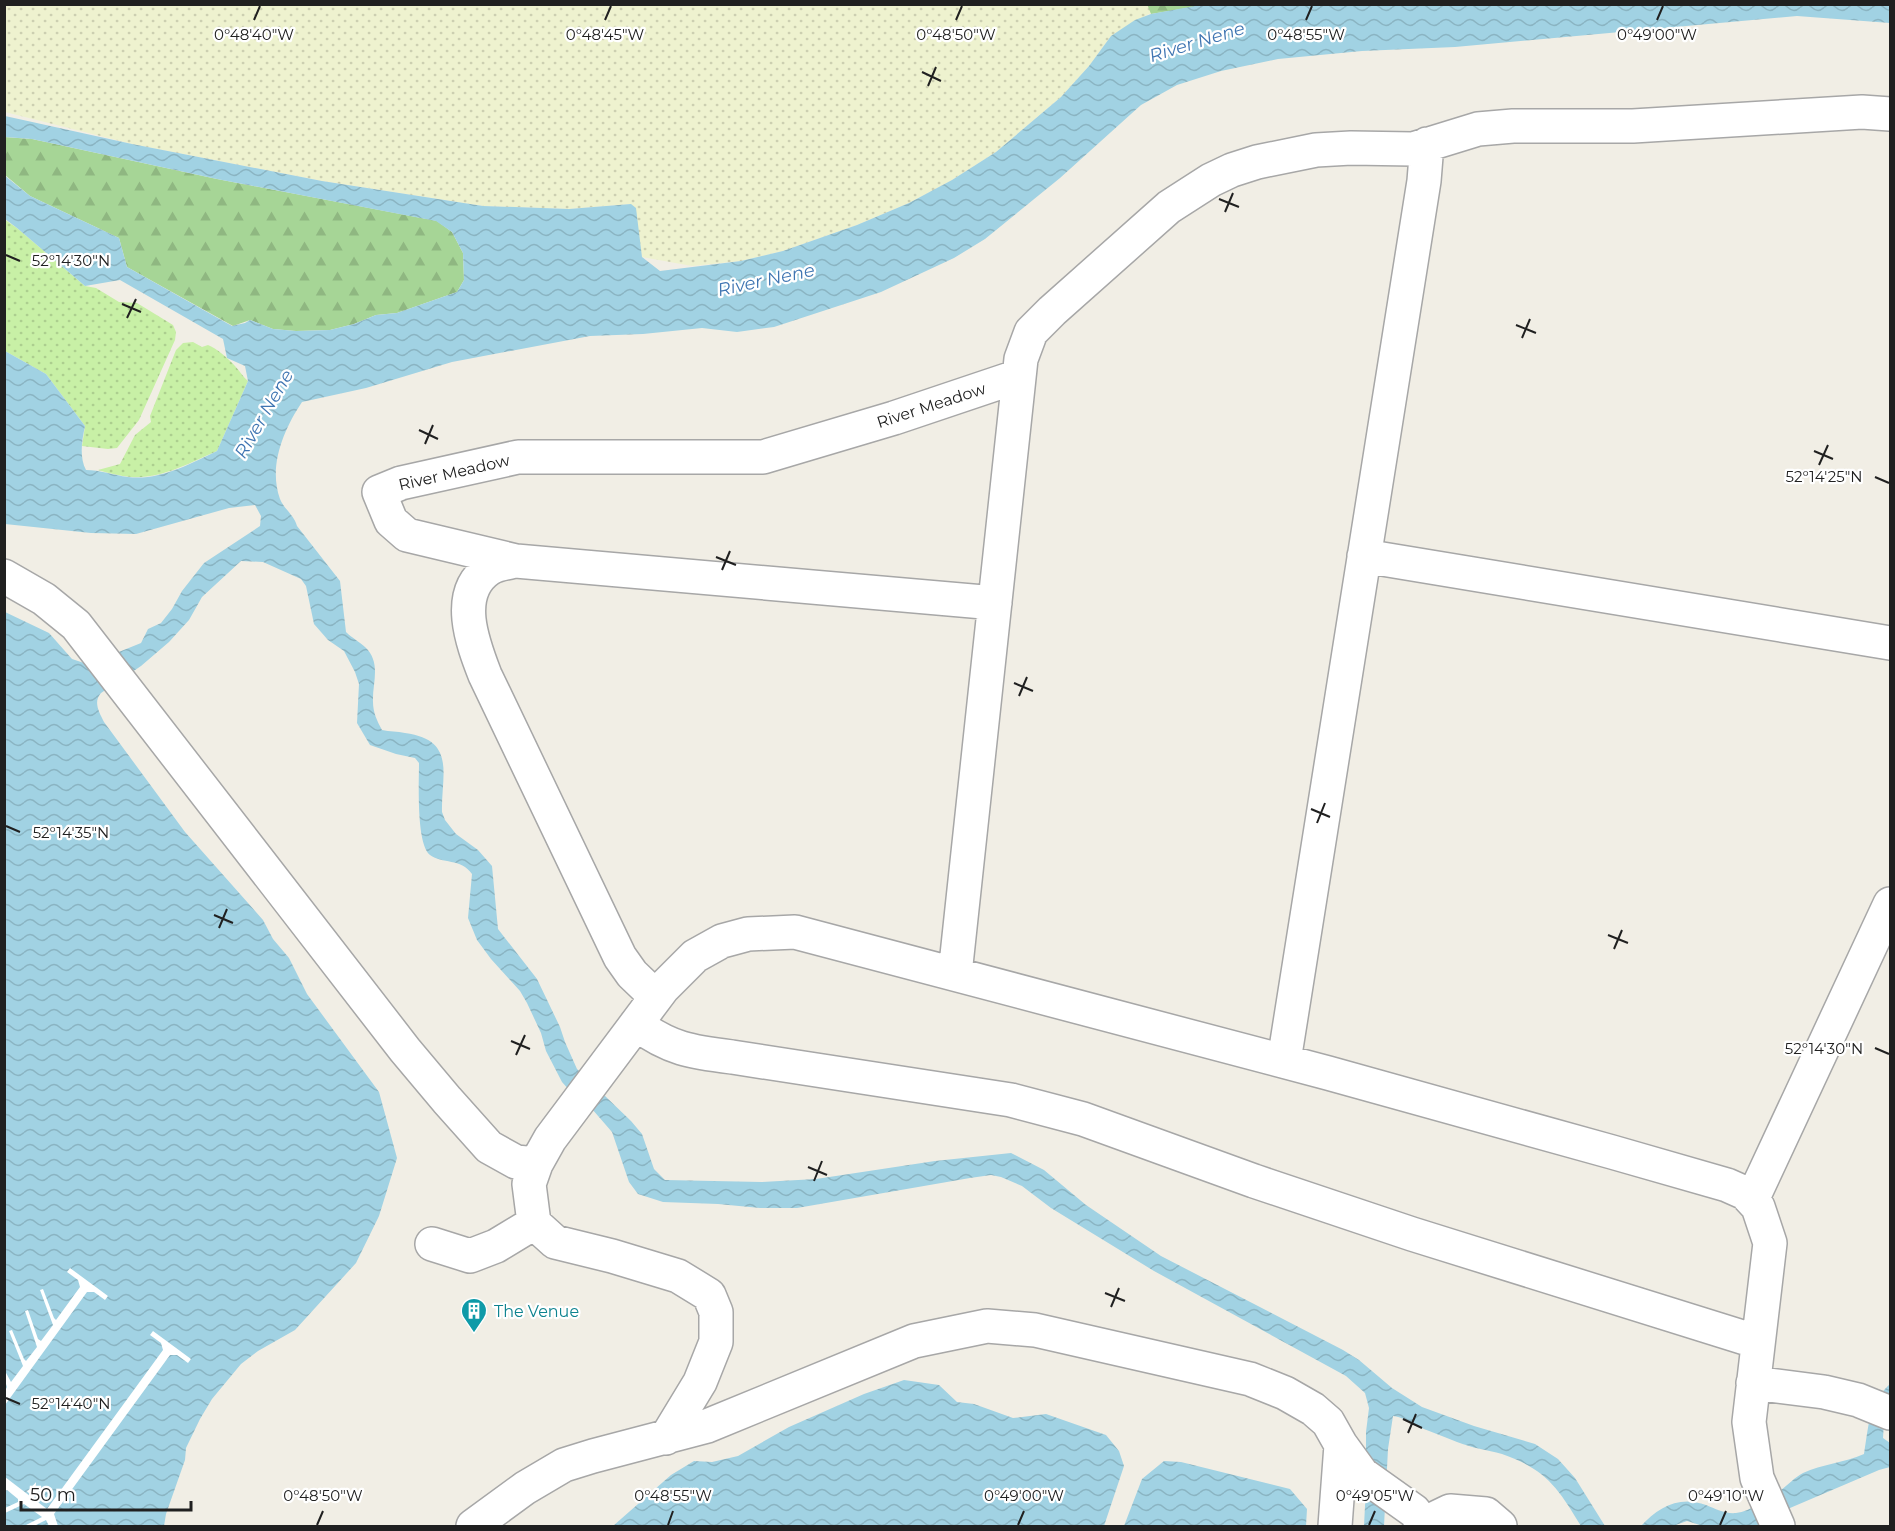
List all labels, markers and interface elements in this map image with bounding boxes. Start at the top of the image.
water label: River Nene [1147,17,1248,67]
text: 0°48'40"W [214,25,294,44]
text: 0°48'45"W [566,25,645,44]
text: 0°48'50"W [916,25,996,44]
text: 0°48'55"W [1267,25,1345,44]
text: 0°49'00"W [1617,25,1697,44]
text: 52°14'30"N [32,251,110,270]
water label: River Nene [715,259,817,301]
water label: River Nene [230,366,298,462]
street label: River Meadow [874,379,988,432]
street label: River Meadow [397,450,512,495]
text: 52°14'25"N [1786,467,1862,486]
text: 52°14'35"N [33,823,109,842]
text: 52°14'30"N [1785,1039,1863,1058]
building icon: The Venue [459,1296,489,1334]
place label: The Venue [494,1302,579,1321]
text: 52°14'40"N [32,1394,110,1413]
scale bar [21,1474,190,1512]
text: 50 m [30,1484,76,1506]
text: 0°48'50"W [283,1486,363,1505]
text: 0°48'55"W [634,1486,712,1505]
text: 0°49'00"W [984,1486,1064,1505]
text: 0°49'05"W [1336,1486,1415,1505]
text: 0°49'10"W [1688,1486,1764,1505]

